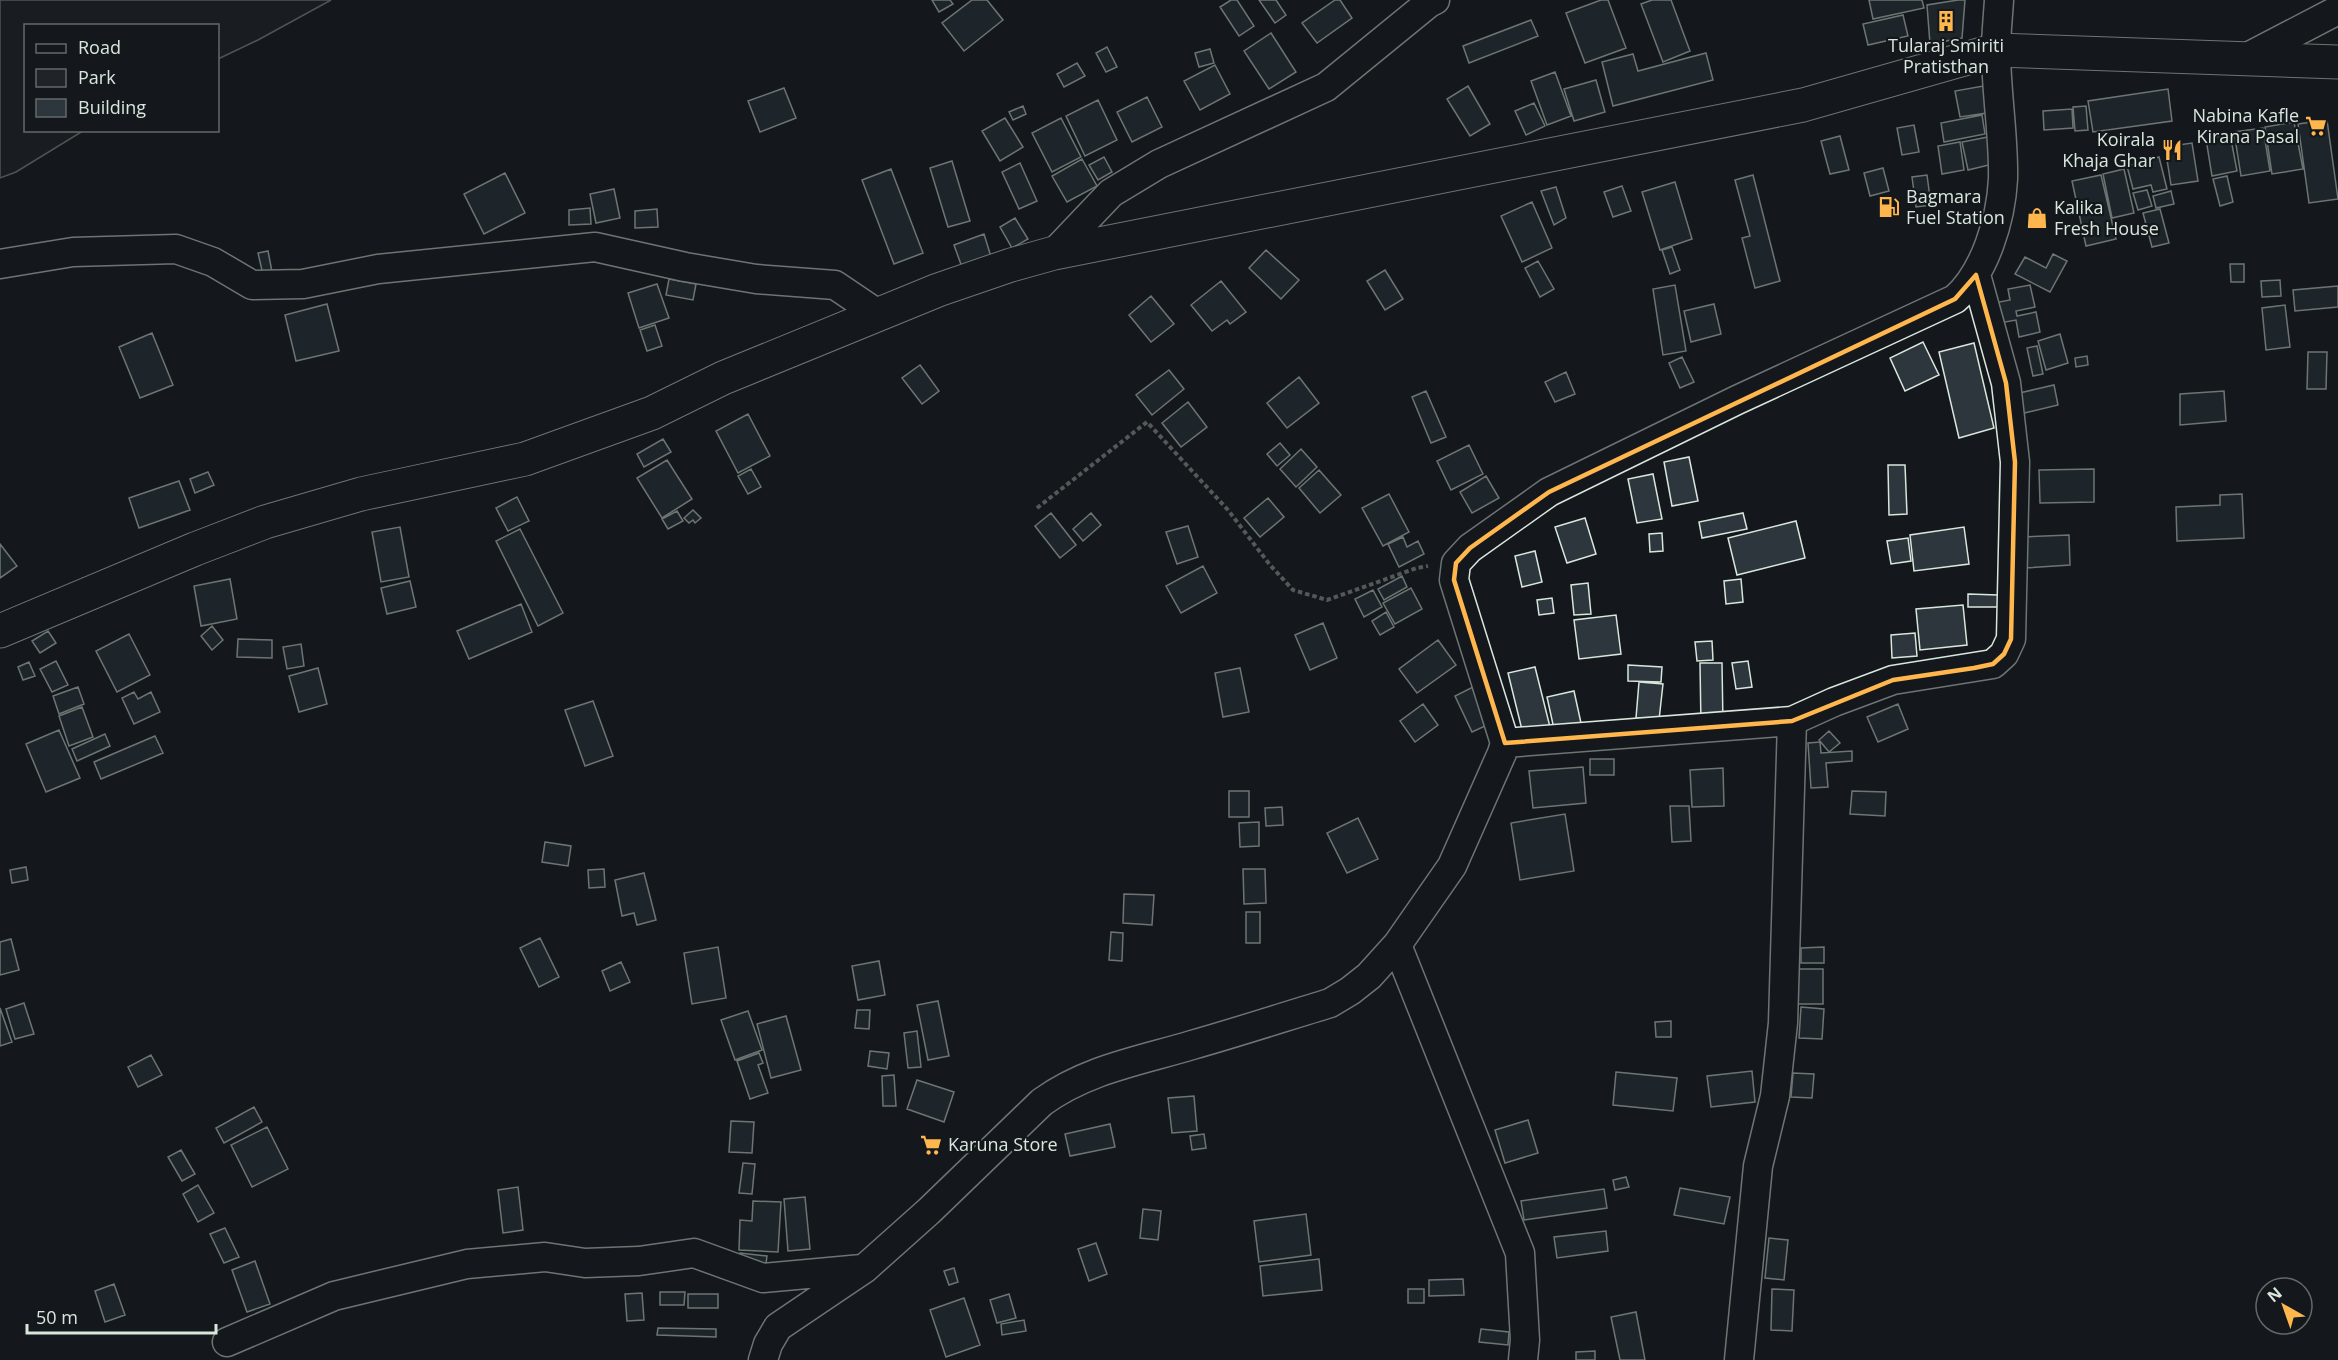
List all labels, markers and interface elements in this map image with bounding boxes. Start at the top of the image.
building icon: Tularaj Smiriti Pratisthan [1934,9,1958,33]
legend [24,24,219,132]
place label: Tularaj Smiriti Pratisthan [1888,33,2004,78]
text: Road [78,35,121,59]
text: Park [78,65,116,89]
text: Building [78,95,146,119]
place label: Nabina Kafle Kirana Pasal [2192,103,2299,148]
supermarket icon: Nabina Kafle Kirana Pasal [2304,114,2328,138]
place label: Koirala Khaja Ghar [2062,127,2156,172]
restaurant icon: Koirala Khaja Ghar [2160,138,2184,162]
place label: Bagmara Fuel Station [1906,184,2005,229]
fuel station icon: Bagmara Fuel Station [1877,195,1901,219]
place label: Kalika Fresh House [2054,195,2159,240]
shop icon: Kalika Fresh House [2025,206,2049,230]
place label: Karuna Store [948,1132,1058,1156]
supermarket icon: Karuna Store [919,1133,943,1157]
north arrow [2254,1276,2314,1336]
text: N [2262,1282,2286,1307]
scale bar [27,1297,216,1335]
text: 50 m [36,1305,78,1329]

